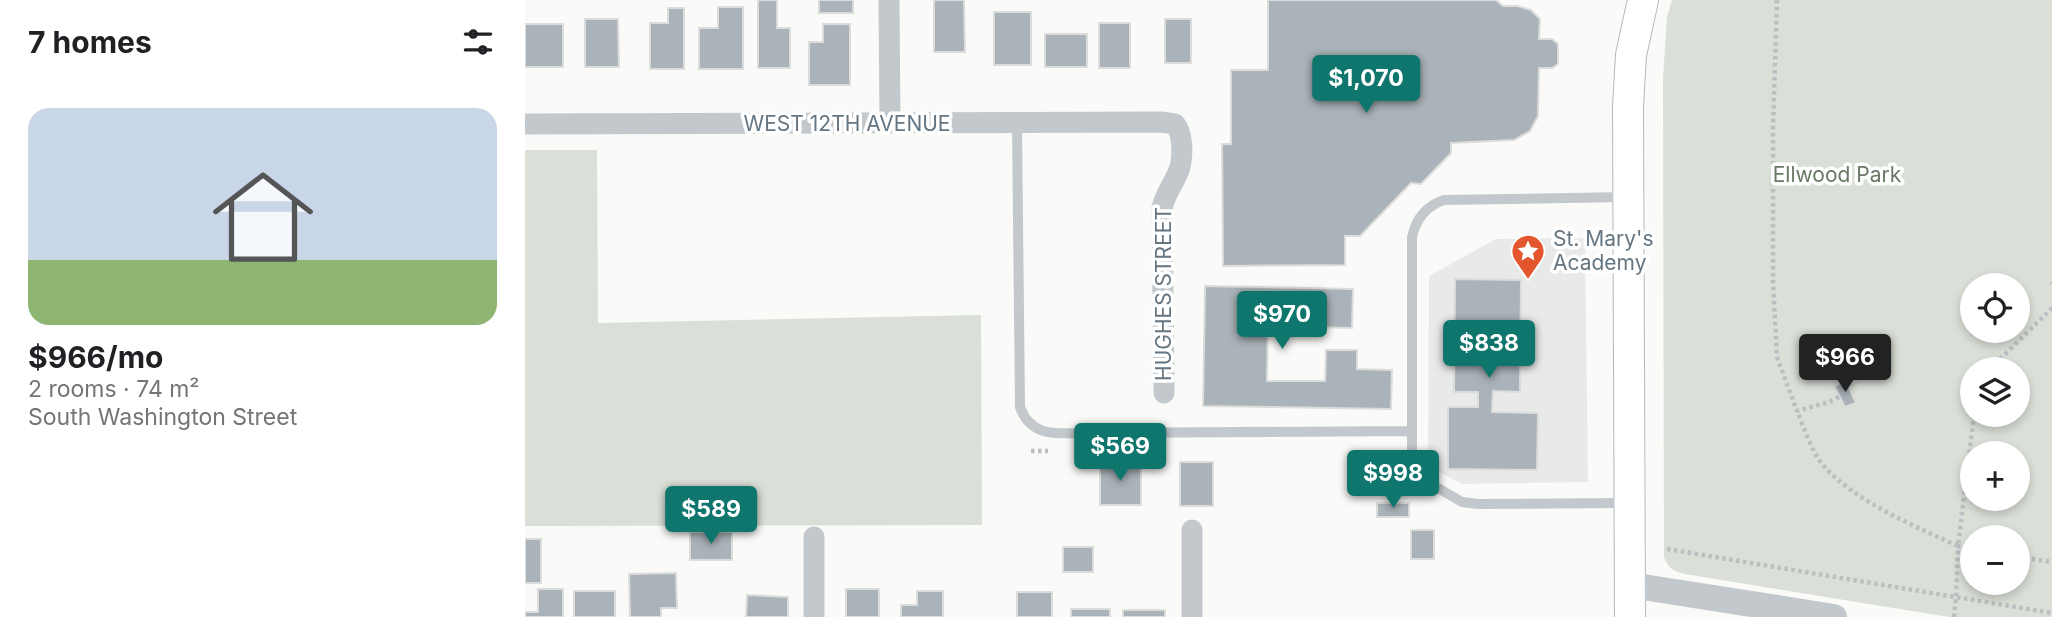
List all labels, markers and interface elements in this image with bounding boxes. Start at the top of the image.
icon: filters [459,23,497,61]
text: 7 homes [28,24,152,60]
pin: $1,070 [1309,55,1423,115]
text: $1,070 [1328,64,1404,92]
street label: WEST 12TH AVENUE [744,111,950,136]
icon: home [200,154,326,280]
park label: Ellwood Park [1773,162,1902,187]
street label: HUGHES STREET [1151,207,1176,381]
place label: St. Mary's Academy [1553,226,1653,275]
place icon: St. Mary's Academy [1509,232,1547,281]
map controls [1960,273,2030,595]
button: locate [1960,273,2030,343]
pin: $970 [1241,292,1323,351]
text: $970 [1253,300,1311,328]
pin: $838 [1448,320,1530,380]
text: $838 [1459,329,1519,357]
pin: $966 [1804,334,1886,394]
text: $966/mo [28,339,164,375]
text: $966 [1815,343,1875,371]
button: layers [1960,357,2030,427]
text: 2 rooms · 74 m² [28,375,200,403]
text: South Washington Street [28,403,297,431]
pin: $569 [1079,424,1161,483]
text: $569 [1090,432,1150,460]
button: + [1960,441,2030,511]
pin: $998 [1352,450,1434,510]
text: $998 [1363,459,1423,487]
pin: $589 [670,486,752,546]
text: $589 [681,495,741,523]
button: − [1960,525,2030,595]

